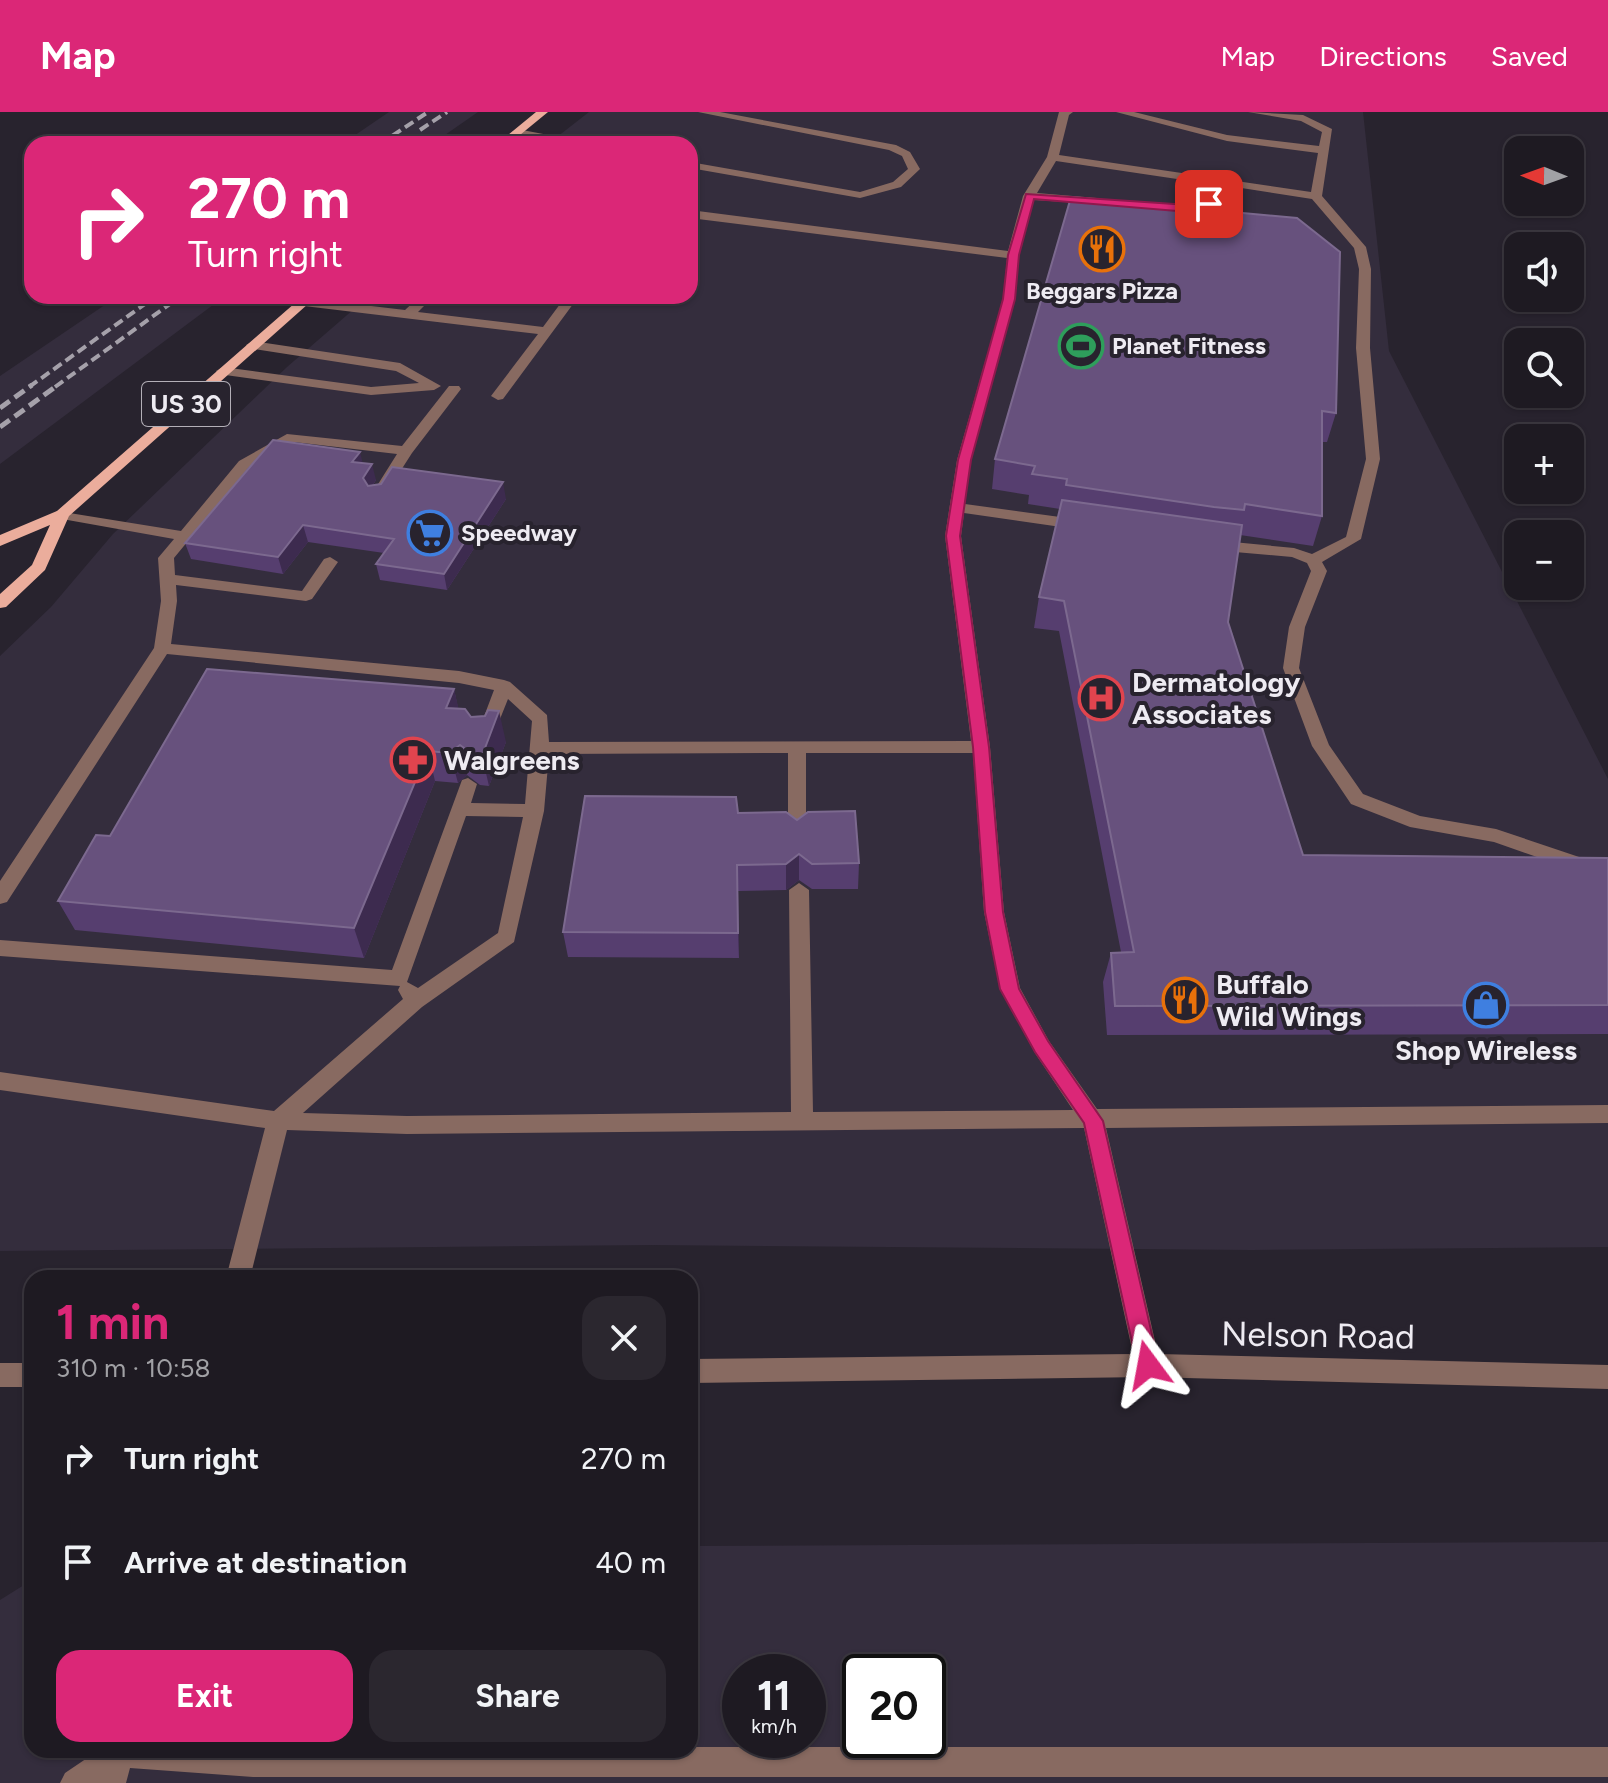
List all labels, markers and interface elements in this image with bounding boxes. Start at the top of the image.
text: Map [40,33,116,79]
text: Map [1221,39,1275,73]
text: Directions [1319,39,1447,73]
text: Saved [1491,39,1568,73]
north arrow [1504,136,1584,216]
map controls [1504,136,1584,600]
text: 270 m [188,165,350,232]
icon: right [56,168,160,272]
pin [1175,170,1243,238]
icon: arrive [1187,182,1231,226]
restaurant icon: Beggars Pizza [1078,225,1126,273]
button: sound [1504,232,1584,312]
text: Turn right [188,233,343,276]
place label: Beggars Pizza [1026,276,1178,305]
sports icon: Planet Fitness [1057,322,1105,370]
button: search [1504,328,1584,408]
place label: Planet Fitness [1112,331,1266,360]
road number: US 30 [142,382,230,426]
button: + [1504,424,1584,504]
supermarket icon: Speedway [406,509,454,557]
place label: Speedway [461,518,577,547]
button: − [1504,520,1584,600]
place label: Dermatology Associates [1132,665,1301,731]
hospital icon: Dermatology Associates [1077,674,1125,722]
pharmacy icon: Walgreens [389,736,437,784]
place label: Walgreens [444,743,580,777]
place label: Buffalo Wild Wings [1216,967,1362,1033]
restaurant icon: Buffalo Wild Wings [1161,976,1209,1024]
shop icon: Shop Wireless [1462,981,1510,1029]
place label: Shop Wireless [1395,1033,1577,1067]
text: 1 min [56,1293,169,1351]
button: close [582,1296,666,1380]
street label: Nelson Road [1221,1313,1415,1358]
position arrow [1106,1323,1190,1407]
text: 310 m · 10:58 [56,1352,210,1384]
icon: right [56,1436,100,1480]
text: Turn right [124,1440,259,1477]
text: 270 m [581,1440,666,1477]
icon: arrive [56,1540,100,1584]
text: Arrive at destination [124,1544,407,1581]
text: 40 m [595,1544,666,1581]
button: Exit [56,1650,353,1742]
button: Share [369,1650,666,1742]
speed limit sign: 20 [842,1654,946,1758]
text: 11 [757,1672,791,1720]
text: km/h [751,1714,797,1738]

